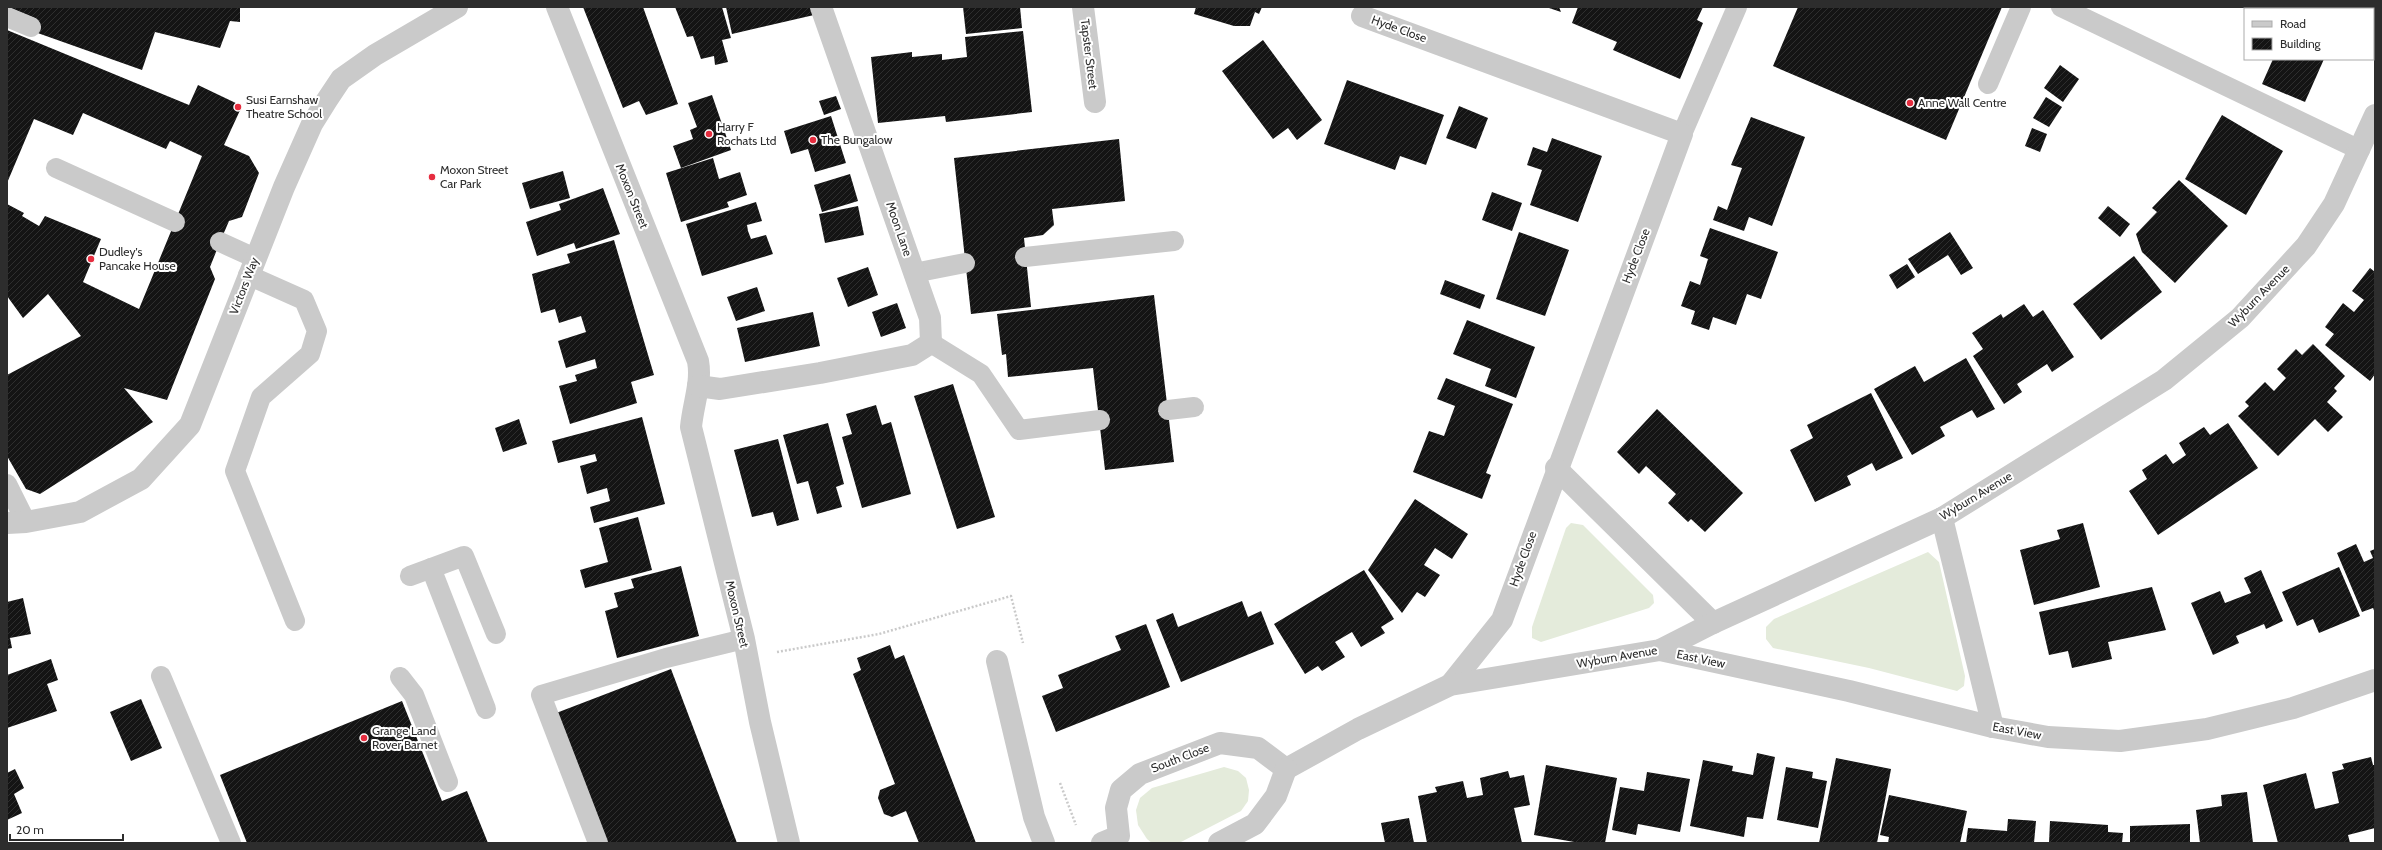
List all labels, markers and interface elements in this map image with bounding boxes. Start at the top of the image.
legend [2244,8,2374,60]
street label: Hyde Close [1370,12,1429,45]
text: Road [2280,16,2306,31]
street label: Tapster Street [1078,18,1101,90]
text: Building [2280,36,2322,51]
place label: Susi Earnshaw Theatre School [246,92,322,121]
place label: Anne Wall Centre [1918,95,2006,110]
marker: Anne Wall Centre [1905,98,1915,108]
marker: Susi Earnshaw Theatre School [233,102,243,112]
place label: Harry F Rochats Ltd [717,119,776,148]
marker: Harry F Rochats Ltd [704,129,714,139]
place label: The Bungalow [821,132,893,147]
marker: The Bungalow [808,135,818,145]
street label: Moxon Street [613,161,652,230]
place label: Moxon Street Car Park [440,162,508,191]
marker: Moxon Street Car Park [427,172,437,182]
street label: Moon Lane [883,200,916,258]
street label: Hyde Close [1618,226,1653,285]
place label: Dudley's Pancake House [99,244,176,273]
marker: Dudley's Pancake House [86,254,96,264]
street label: Victors Way [226,255,261,317]
street label: Wyburn Avenue [2225,261,2292,330]
street label: Wyburn Avenue [1937,468,2015,523]
street label: Hyde Close [1506,529,1539,588]
street label: Moxon Street [722,579,752,649]
street label: Wyburn Avenue [1575,642,1658,671]
street label: East View [1675,646,1727,671]
street label: East View [1991,718,2043,743]
place label: Grange Land Rover Barnet [372,723,438,752]
marker: Grange Land Rover Barnet [359,733,369,743]
street label: South Close [1149,740,1211,775]
scale bar [10,816,123,842]
text: 20 m [16,822,44,837]

